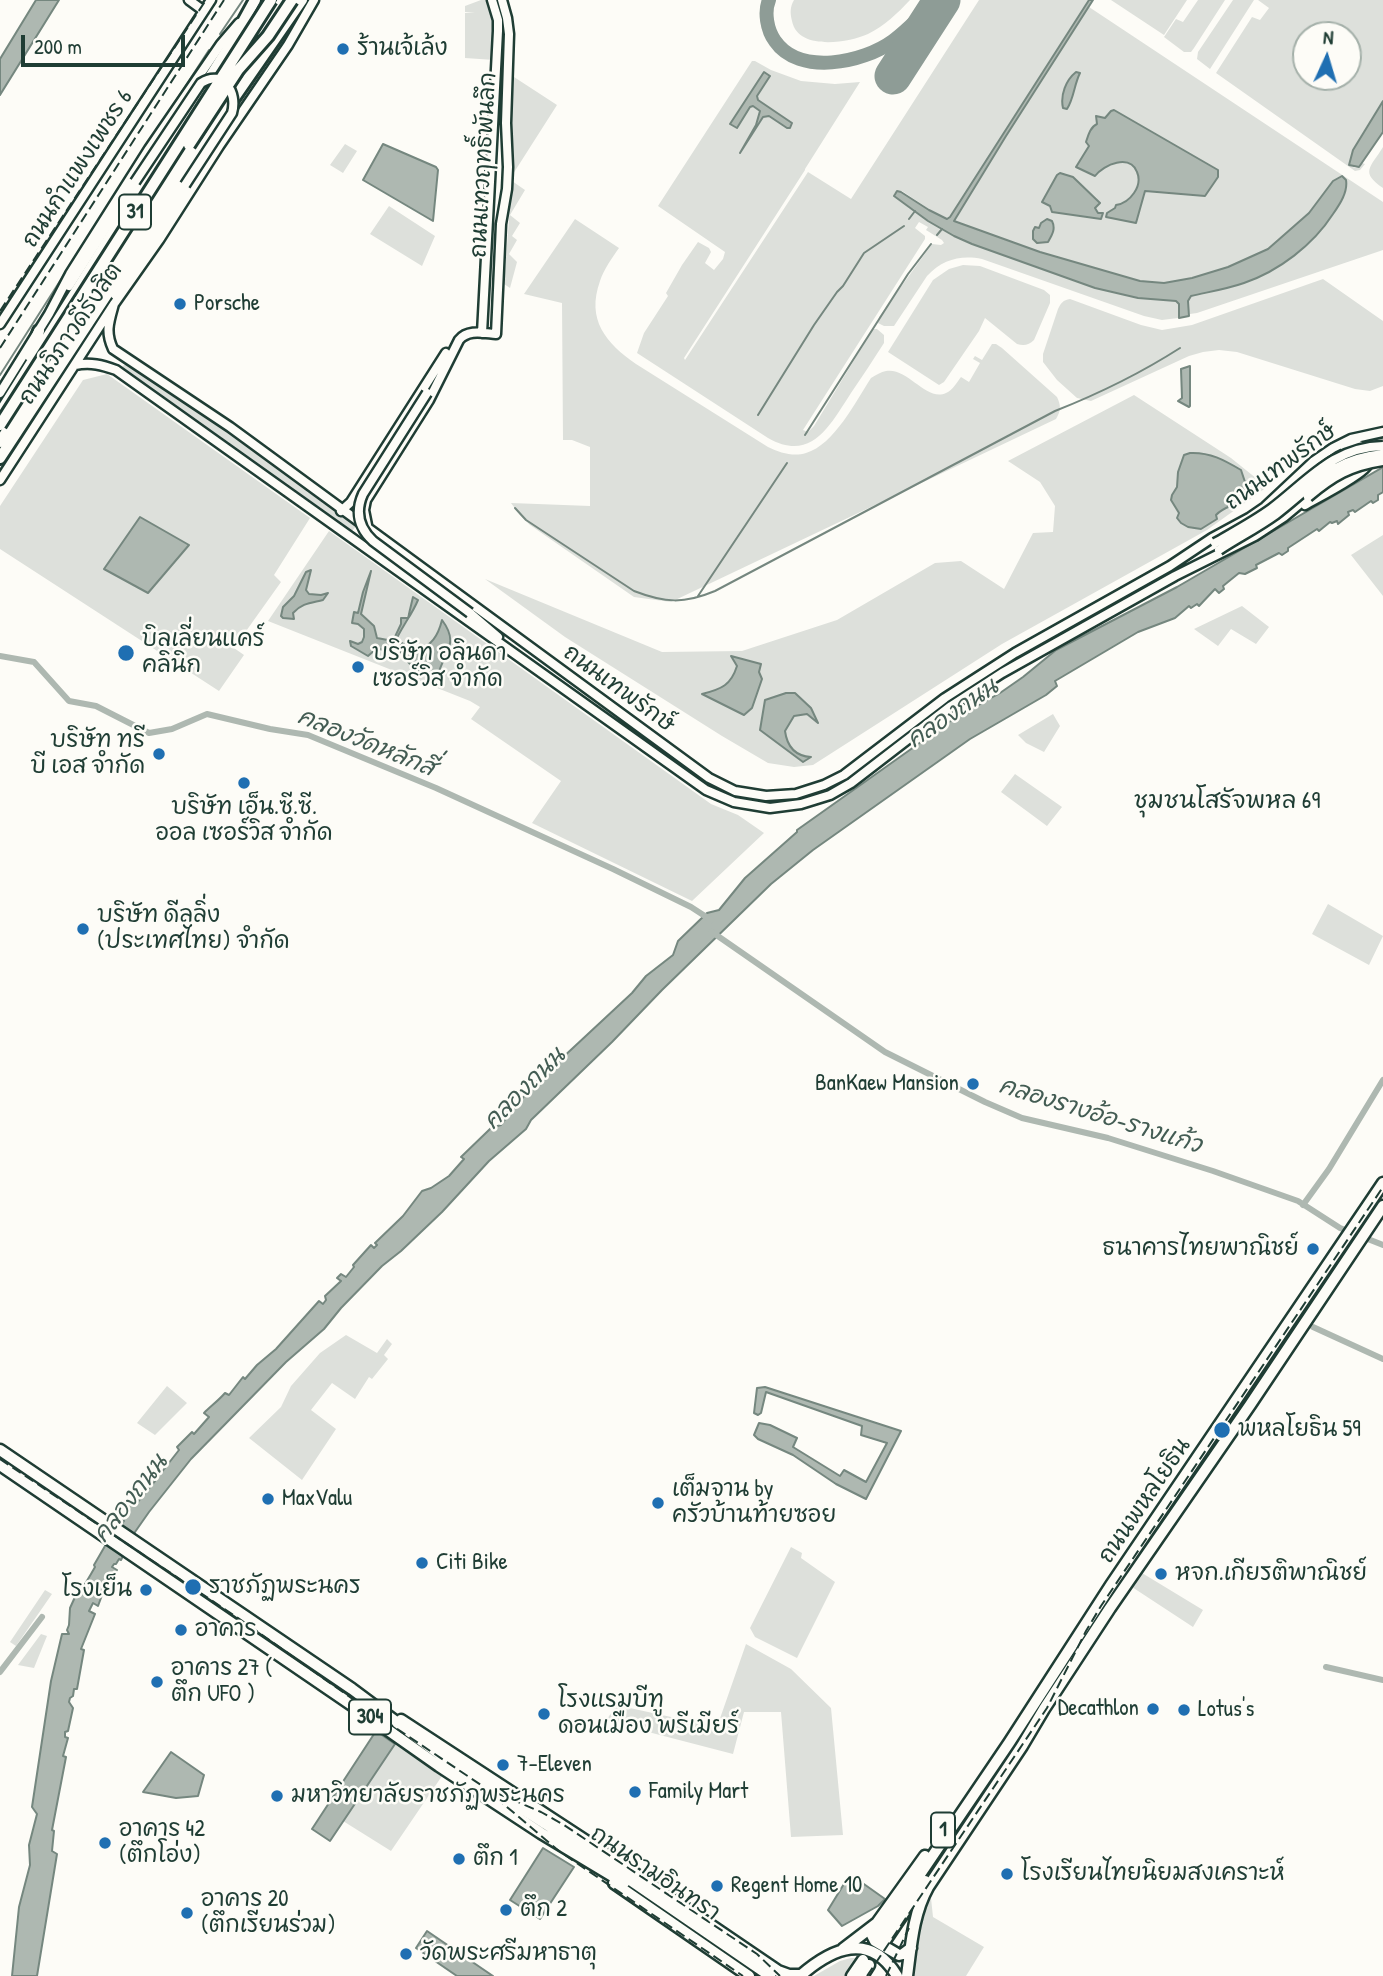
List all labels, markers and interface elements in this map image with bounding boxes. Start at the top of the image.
scale bar [24,21,189,65]
north arrow [1292,21,1362,91]
text: N [1322,24,1334,50]
text: 200 m [34,32,82,61]
place label: ร้านเจ้เล้ง [357,35,448,63]
marker: ร้านเจ้เล้ง [335,41,351,57]
street label: ถนนเทวฤทธิ์พันลึก [465,71,503,259]
street label: ถนนกำแพงเพชร 6 [17,85,139,253]
road number: 31 [119,194,151,230]
street label: ถนนวิภาวดีรังสิต [13,258,129,410]
place label: Porsche [194,290,260,318]
marker: Porsche [172,296,188,312]
street label: ถนนเทพรักษ์ [1220,417,1342,517]
place label: บิลเลี่ยนแคร์ คลินิก [142,626,265,680]
street label: ถนนเทพรักษ์ [558,639,680,739]
place label: บริษัท อลินดา เซอร์วิส จำกัด [372,640,507,694]
marker: บิลเลี่ยนแคร์ คลินิก [116,643,136,663]
marker: บริษัท อลินดา เซอร์วิส จำกัด [350,659,366,675]
water label: คลองถนน [902,673,1004,755]
water label: คลองวัดหลักสี่ [293,702,439,784]
place label: บริษัท ทรี บี เอส จำกัด [30,727,145,781]
marker: บริษัท ทรี บี เอส จำกัด [151,746,167,762]
marker: บริษัท เอ็น.ซี.ซี. ออล เซอร์วิส จำกัด [236,775,252,791]
district label: ชุมชนโสรัจพหล 69 [1134,788,1320,816]
place label: บริษัท เอ็น.ซี.ซี. ออล เซอร์วิส จำกัด [155,794,333,848]
place label: บริษัท ดีลลิ่ง (ประเทศไทย) จำกัด [97,902,290,956]
marker: บริษัท ดีลลิ่ง (ประเทศไทย) จำกัด [75,921,91,937]
water label: คลองถนน [478,1042,572,1136]
place label: BanKaew Mansion [815,1070,959,1098]
water label: คลองรางอ้อ-รางแก้ว [995,1072,1205,1160]
marker: BanKaew Mansion [965,1076,981,1092]
place label: ธนาคารไทยพาณิชย์ [1102,1235,1299,1263]
marker: ธนาคารไทยพาณิชย์ [1305,1241,1321,1257]
place label: พหลโยธิน 59 [1238,1416,1361,1444]
marker: พหลโยธิน 59 [1212,1420,1232,1440]
street label: ถนนพหลโยธิน [1093,1433,1197,1569]
water label: คลองถนน [88,1449,174,1549]
place label: เต็มจาน by ครัวบ้านท้ายซอย [672,1476,837,1530]
place label: MaxValu [282,1485,352,1513]
marker: MaxValu [260,1491,276,1507]
marker: เต็มจาน by ครัวบ้านท้ายซอย [650,1495,666,1511]
place label: Citi Bike [436,1549,508,1577]
marker: Citi Bike [414,1555,430,1571]
place label: หจก.เกียรติพาณิชย์ [1175,1560,1367,1588]
marker: หจก.เกียรติพาณิชย์ [1153,1566,1169,1582]
place label: ราชภัฏพระนคร [209,1573,361,1601]
place label: โรงเย็น [62,1576,132,1604]
marker: ราชภัฏพระนคร [183,1577,203,1597]
marker: โรงเย็น [138,1582,154,1598]
place label: อาคาร [195,1616,256,1644]
marker: อาคาร [173,1622,189,1638]
place label: อาคาร 27 ( ตึก UFO ) [171,1655,273,1709]
marker: อาคาร 27 ( ตึก UFO ) [149,1674,165,1690]
place label: โรงแรมบีทู ดอนเมือง พรีเมียร์ [558,1687,739,1741]
place label: Decathlon [1058,1695,1139,1723]
place label: Lotus's [1198,1696,1254,1724]
road number: 304 [349,1700,391,1734]
marker: Decathlon [1145,1701,1161,1717]
marker: Lotus's [1176,1702,1192,1718]
marker: โรงแรมบีทู ดอนเมือง พรีเมียร์ [536,1706,552,1722]
place label: 7-Eleven [517,1751,592,1779]
marker: 7-Eleven [495,1757,511,1773]
place label: Family Mart [649,1778,748,1806]
place label: มหาวิทยาลัยราชภัฏพระนคร [291,1782,565,1810]
marker: Family Mart [627,1784,643,1800]
marker: มหาวิทยาลัยราชภัฏพระนคร [269,1788,285,1804]
road number: 1 [931,1812,955,1848]
place label: อาคาร 42 (ตึกโอ่ง) [119,1816,205,1870]
street label: ถนนรามอินทรา [585,1821,725,1927]
marker: อาคาร 42 (ตึกโอ่ง) [97,1835,113,1851]
place label: ตึก 1 [473,1845,518,1873]
marker: ตึก 1 [451,1851,467,1867]
place label: โรงเรียนไทยนิยมสงเคราะห์ [1021,1860,1285,1888]
marker: โรงเรียนไทยนิยมสงเคราะห์ [999,1866,1015,1882]
place label: Regent Home 10 [731,1872,862,1900]
marker: Regent Home 10 [709,1878,725,1894]
place label: อาคาร 20 (ตึกเรียนร่วม) [201,1886,336,1940]
place label: ตึก 2 [520,1896,567,1924]
marker: ตึก 2 [498,1902,514,1918]
marker: อาคาร 20 (ตึกเรียนร่วม) [179,1905,195,1921]
place label: วัดพระศรีมหาธาตุ [420,1940,597,1968]
marker: วัดพระศรีมหาธาตุ [398,1946,414,1962]

